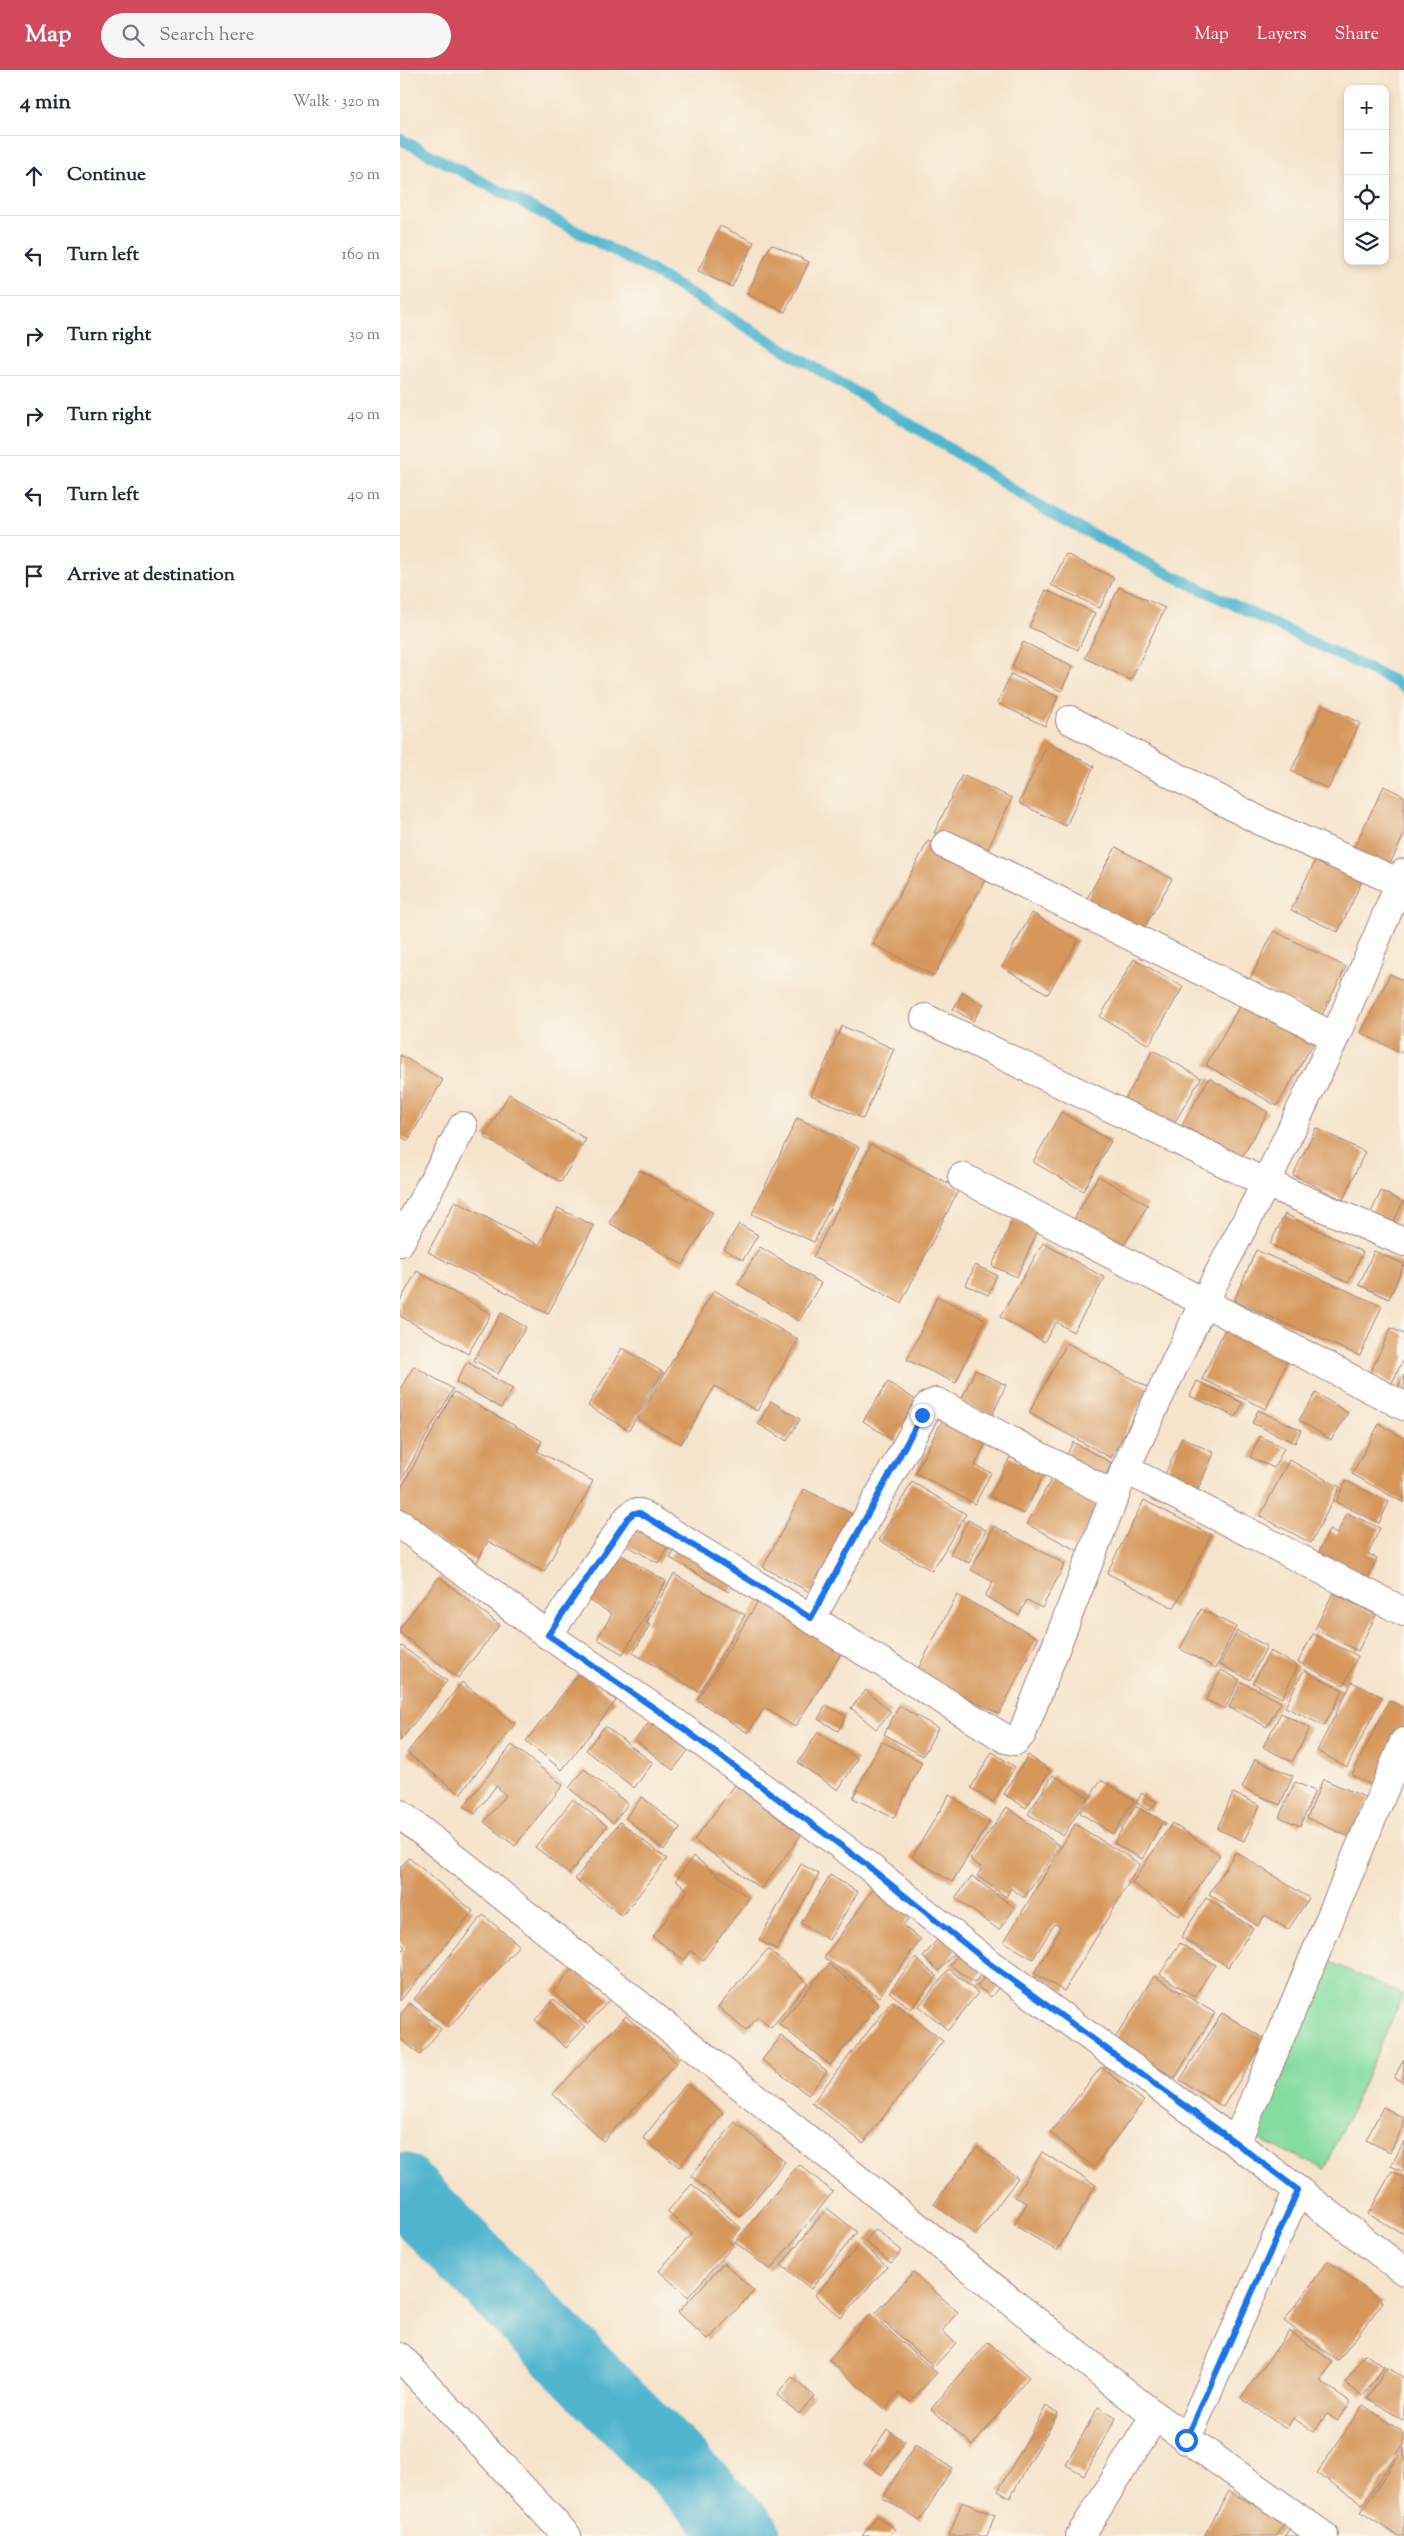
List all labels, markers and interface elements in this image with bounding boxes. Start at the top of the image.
search box [101,13,451,58]
text: Map [25,18,71,52]
icon: search [119,21,147,49]
text: Search here [159,22,255,49]
text: Map [1194,22,1229,48]
text: Layers [1257,22,1307,48]
text: Share [1335,22,1379,48]
map controls [1344,85,1389,265]
button: + [1344,85,1389,130]
text: 4 min [20,88,71,118]
text: Walk · 320 m [293,91,380,114]
button: − [1344,130,1389,175]
icon: ahead [20,162,48,190]
text: Continue [67,162,146,189]
text: 50 m [349,164,380,187]
button: locate [1344,175,1389,220]
button: layers [1344,220,1389,265]
icon: left [20,242,48,270]
text: Turn left [67,242,139,269]
text: 160 m [342,244,380,267]
icon: right [20,322,48,350]
text: Turn right [67,322,151,349]
text: 30 m [349,324,380,347]
icon: right [20,402,48,430]
text: Turn right [67,402,151,429]
text: 40 m [347,404,380,427]
icon: left [20,482,48,510]
text: Turn left [67,482,139,509]
text: 40 m [347,484,380,507]
icon: arrive [20,562,48,590]
text: Arrive at destination [67,562,235,589]
route end [911,1404,934,1427]
route start [1175,2429,1198,2452]

